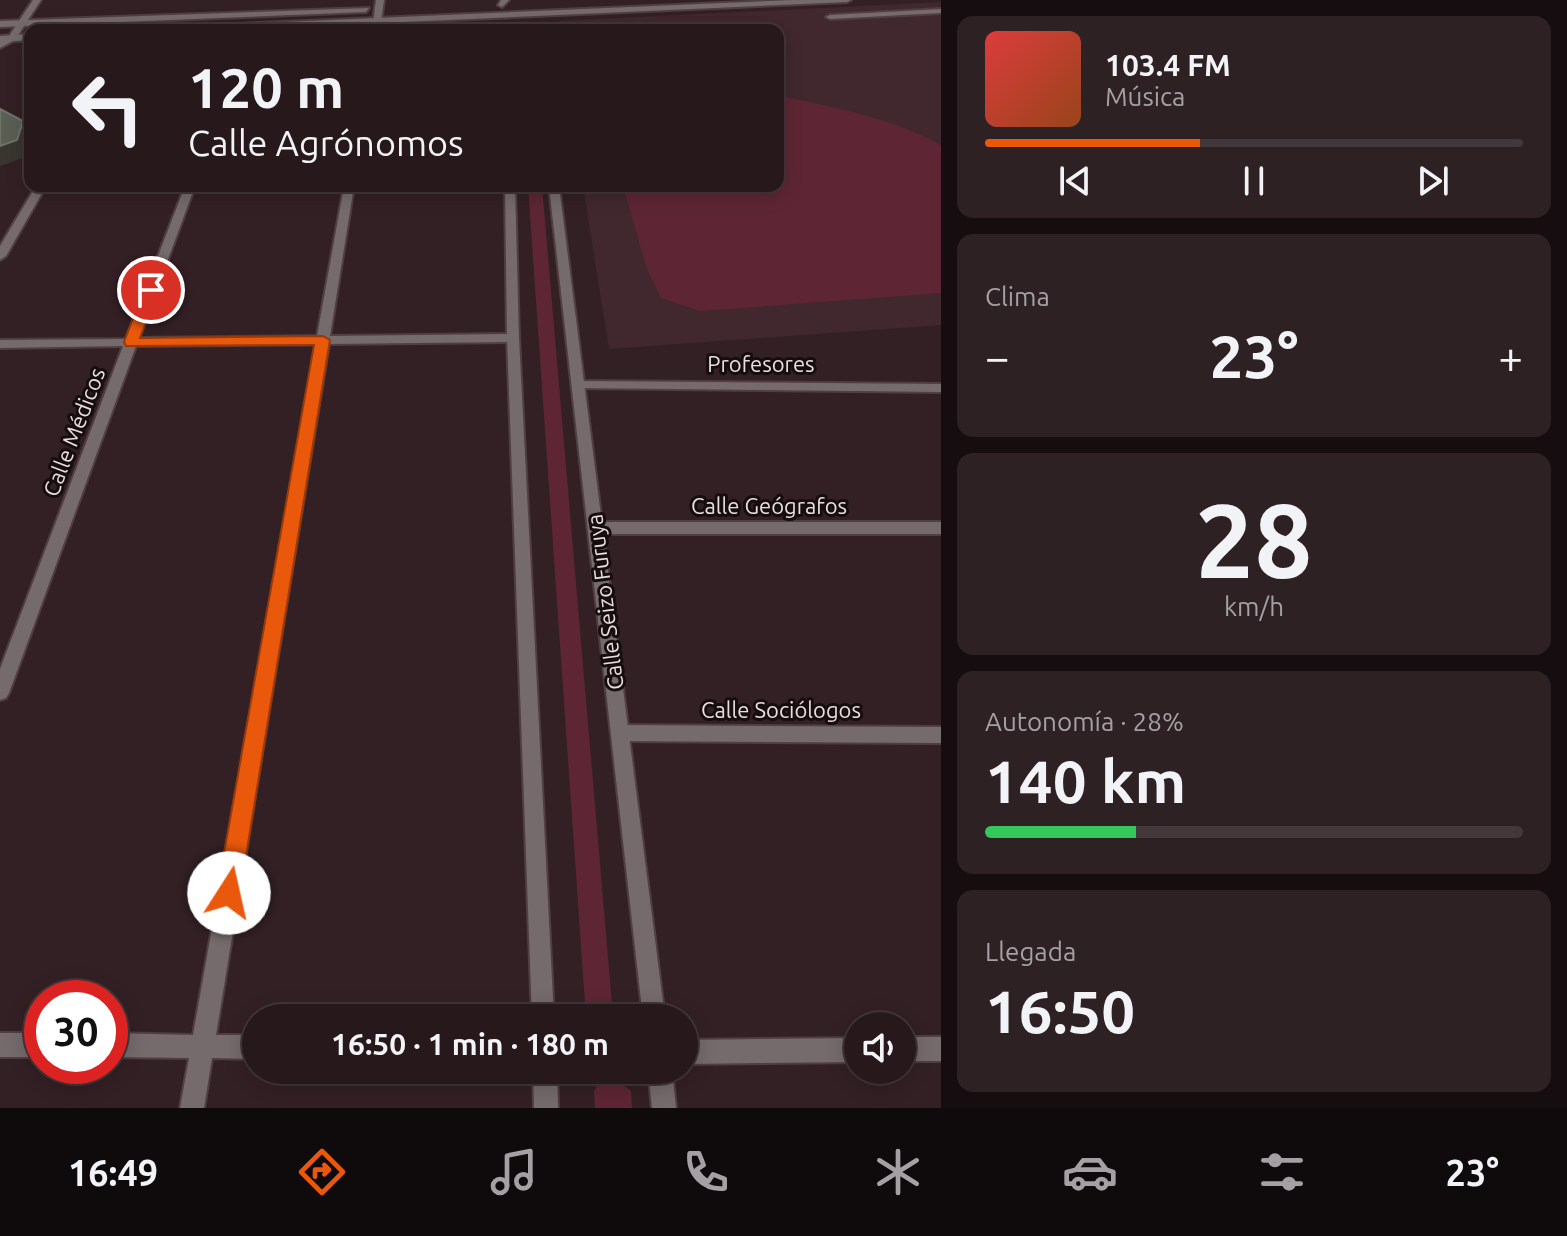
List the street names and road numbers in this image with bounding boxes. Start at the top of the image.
street label: Profesores [707,351,815,376]
street label: Calle Médicos [38,364,109,500]
street label: Calle Geógrafos [691,493,847,518]
street label: Calle Seizo Furuya [581,513,628,691]
street label: Calle Sociólogos [701,697,861,722]

